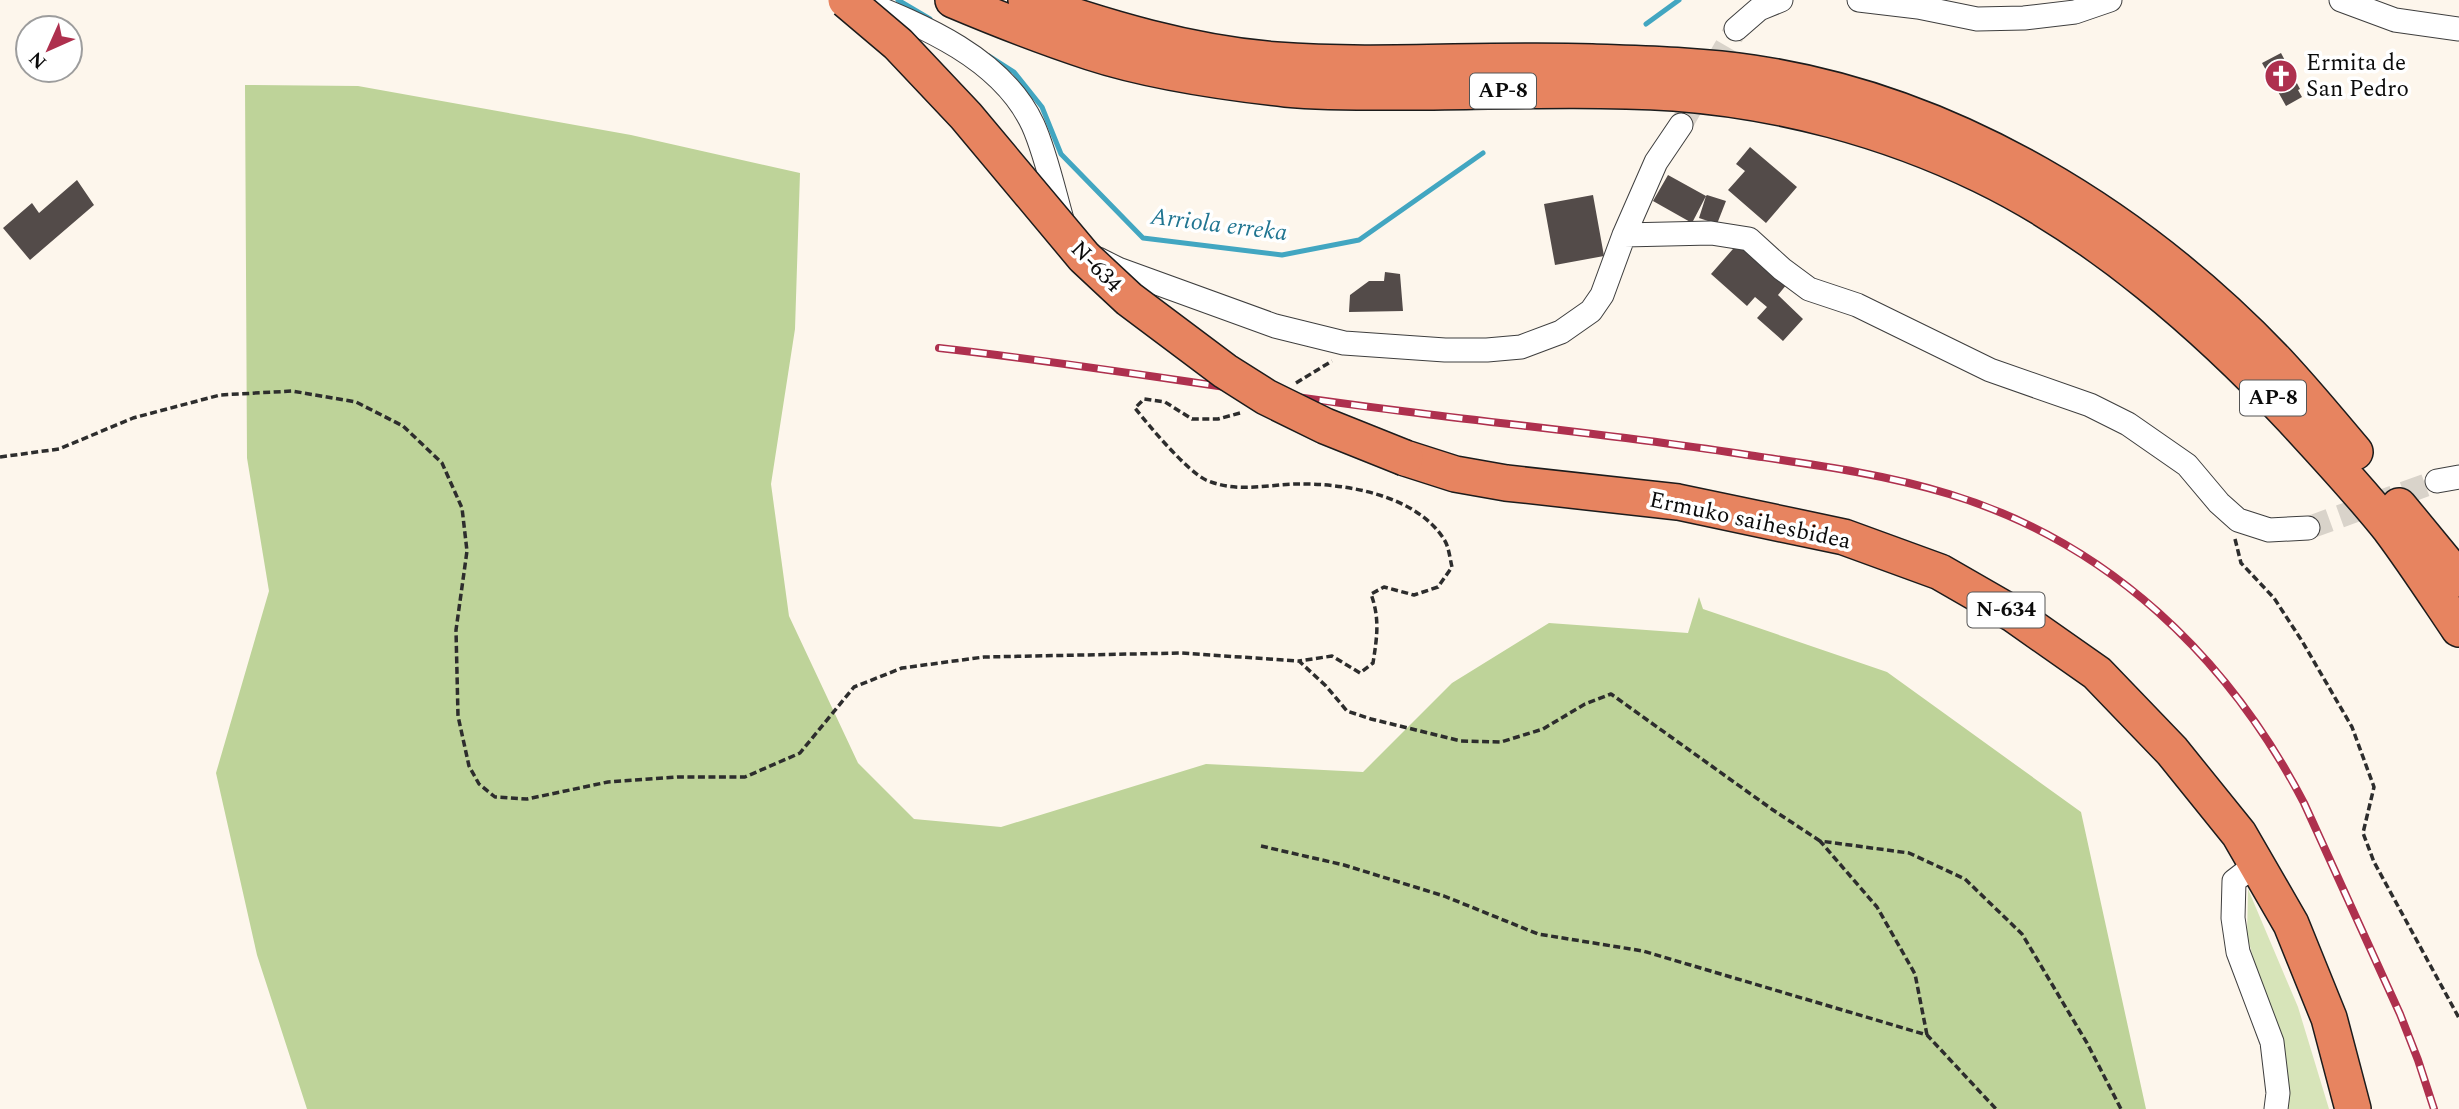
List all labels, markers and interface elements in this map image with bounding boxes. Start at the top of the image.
north arrow [14,14,84,84]
text: N [22,44,54,76]
place label: Ermita de San Pedro [2306,46,2409,107]
church icon: Ermita de San Pedro [2262,57,2300,95]
road number: AP-8 [1470,74,1536,108]
water label: Arriola erreka [1148,199,1289,251]
street label: N-634 [1062,233,1130,301]
road number: AP-8 [2240,380,2306,416]
street label: Ermuko saihesbidea [1646,483,1854,559]
road number: N-634 [1968,592,2044,628]

